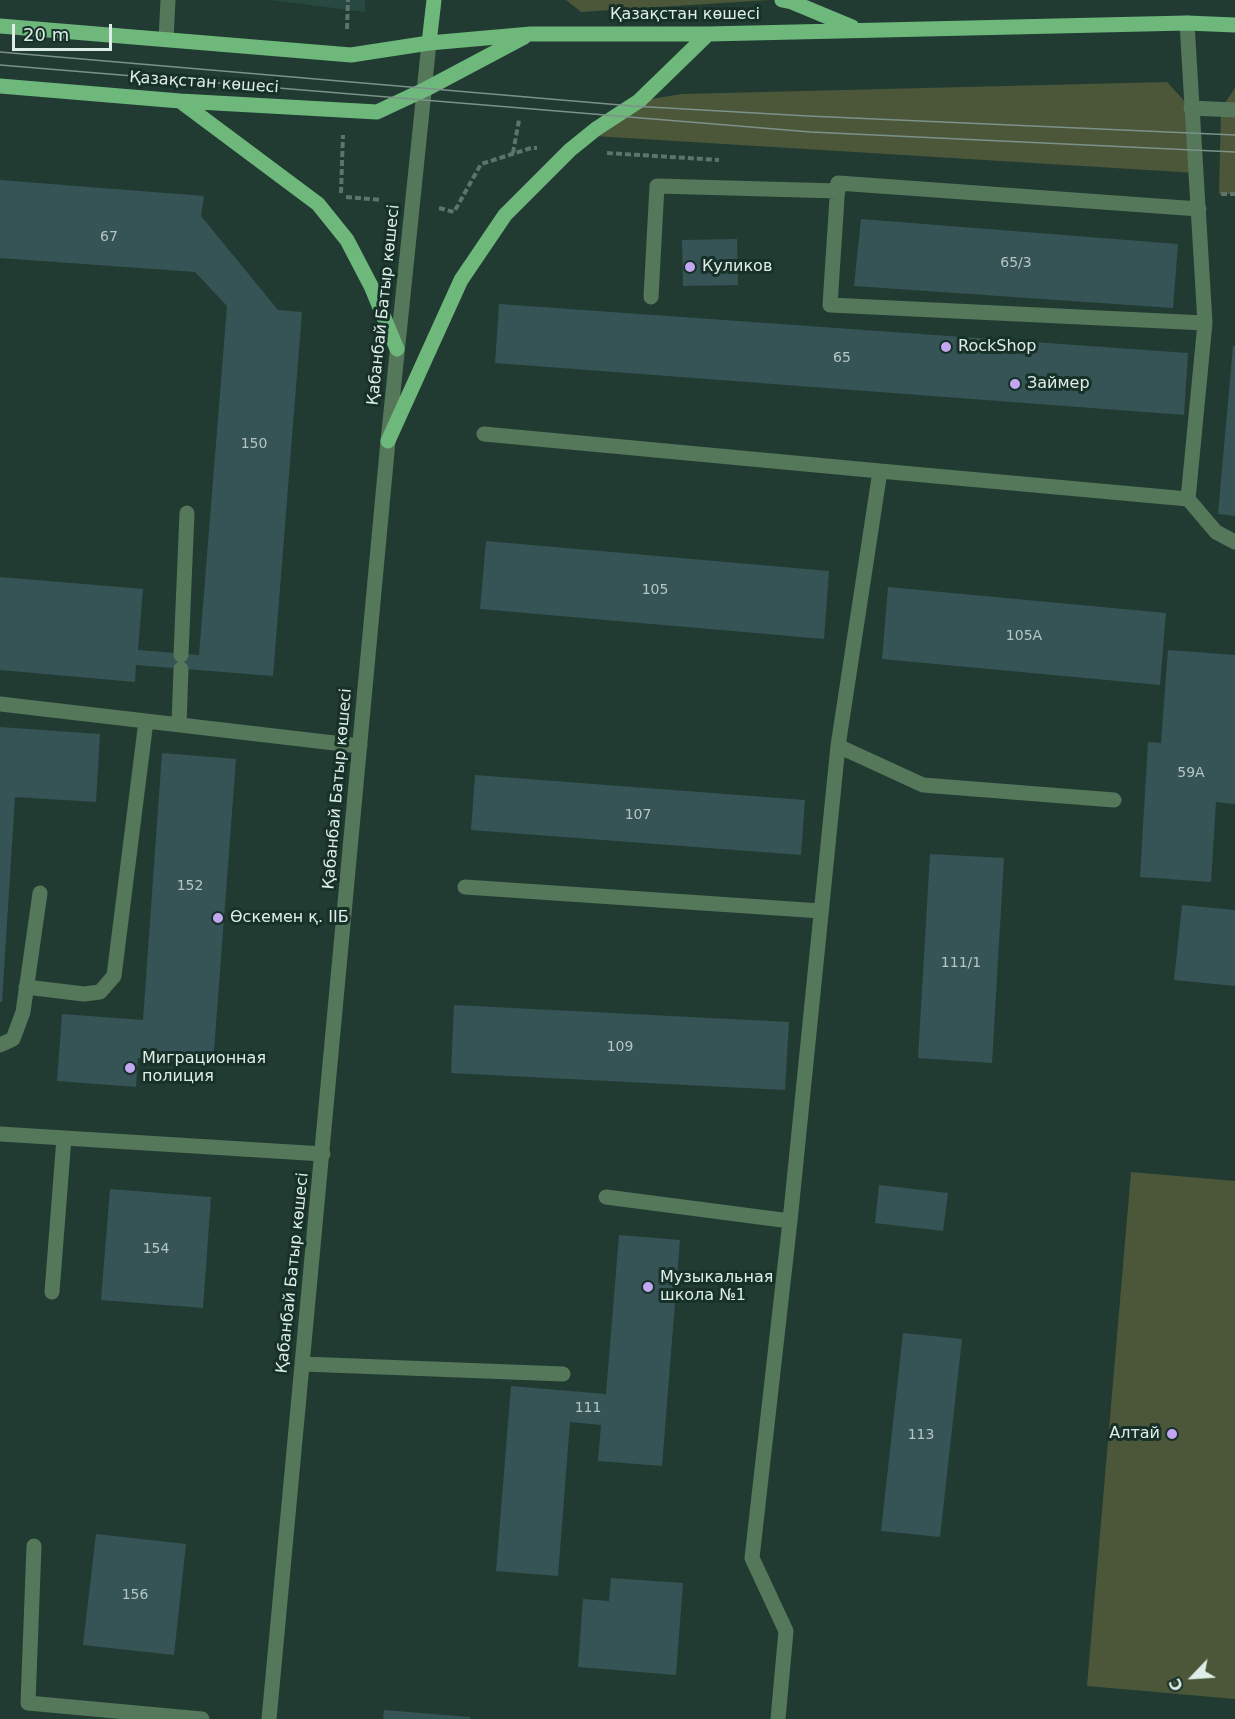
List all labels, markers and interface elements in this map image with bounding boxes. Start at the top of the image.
street label: Қазақстан көшесі [610,5,760,25]
scale bar [15,12,116,50]
text: 20 m [23,24,69,45]
street label: Қазақстан көшесі [129,68,279,98]
street label: Қабанбай Батыр көшесі [364,204,404,406]
house number: 67 [100,229,118,245]
house number: 65/3 [1000,255,1032,271]
place label: Куликов [702,257,772,277]
marker: Куликов [683,260,697,274]
place label: RockShop [958,337,1036,357]
marker: RockShop [939,340,953,354]
house number: 65 [833,350,851,366]
place label: Займер [1027,374,1090,394]
marker: Займер [1008,377,1022,391]
house number: 150 [241,436,267,452]
house number: 105 [642,582,668,598]
house number: 105А [1006,628,1042,644]
street label: Қабанбай Батыр көшесі [320,688,356,890]
house number: 59А [1177,765,1205,781]
house number: 107 [625,807,651,823]
house number: 152 [177,878,203,894]
place label: Өскемен қ. ІІБ [230,908,349,928]
marker: Өскемен қ. ІІБ [211,911,225,925]
house number: 111/1 [941,955,981,971]
house number: 109 [607,1039,633,1055]
place label: Миграционная полиция [142,1049,266,1087]
marker: Миграционная полиция [123,1061,137,1075]
street label: Қабанбай Батыр көшесі [273,1172,313,1374]
house number: 154 [143,1241,169,1257]
place label: Музыкальная школа №1 [660,1268,773,1306]
marker: Музыкальная школа №1 [641,1280,655,1294]
house number: 111 [575,1400,601,1416]
place label: Алтай [1109,1424,1160,1444]
house number: 113 [908,1427,934,1443]
marker: Алтай [1165,1427,1179,1441]
house number: 156 [122,1587,148,1603]
north arrow [1163,1647,1223,1707]
text: С [1165,1675,1187,1694]

